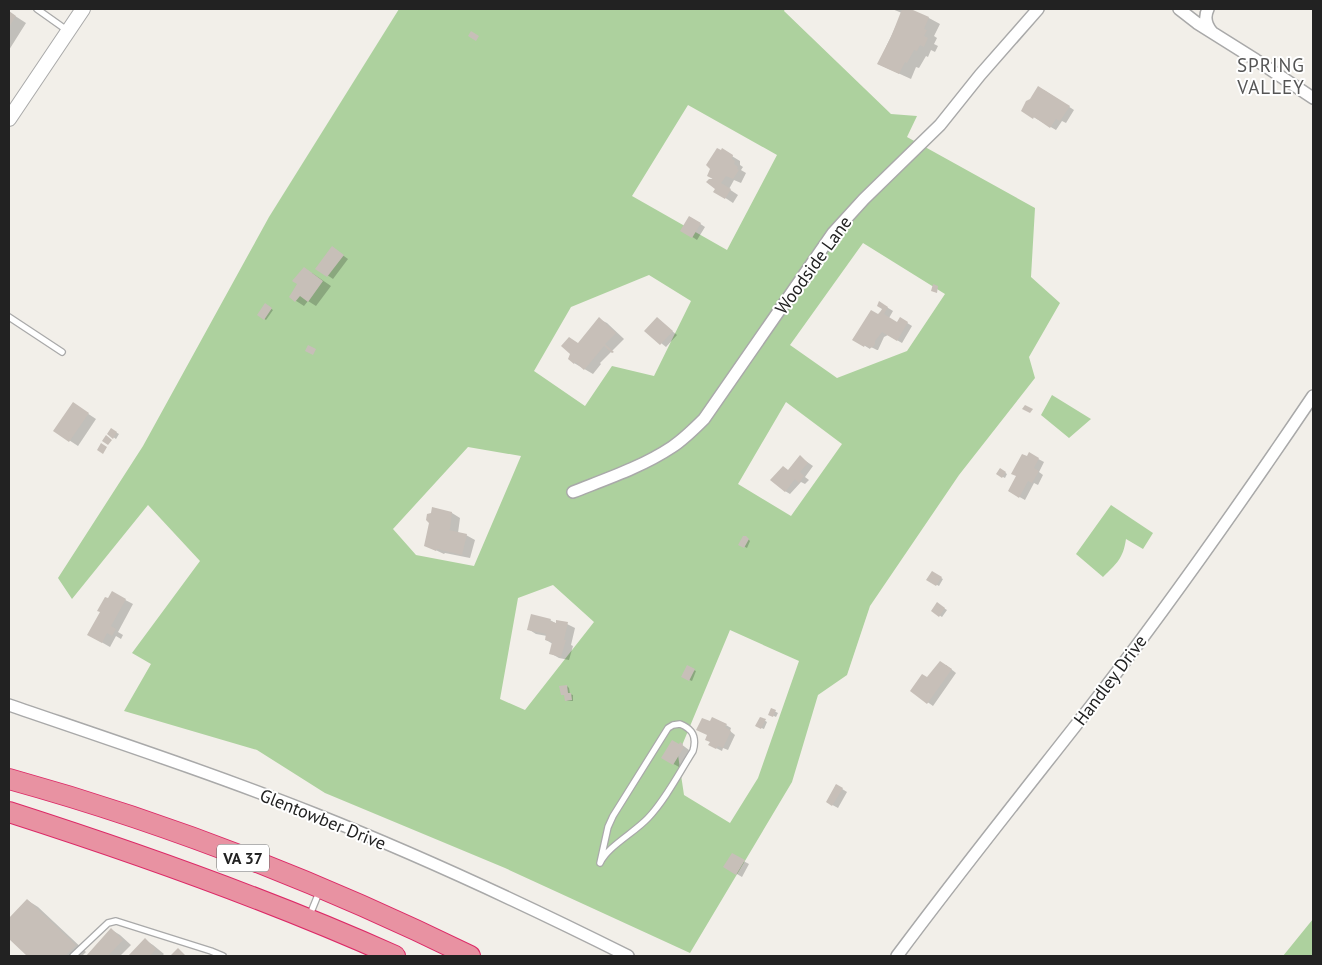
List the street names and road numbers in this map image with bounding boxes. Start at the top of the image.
street label: Woodside Lane [770,211,856,319]
street label: Handley Drive [1068,630,1152,730]
street label: Glentowber Drive [257,783,389,855]
road number: VA 37 [217,844,269,871]

